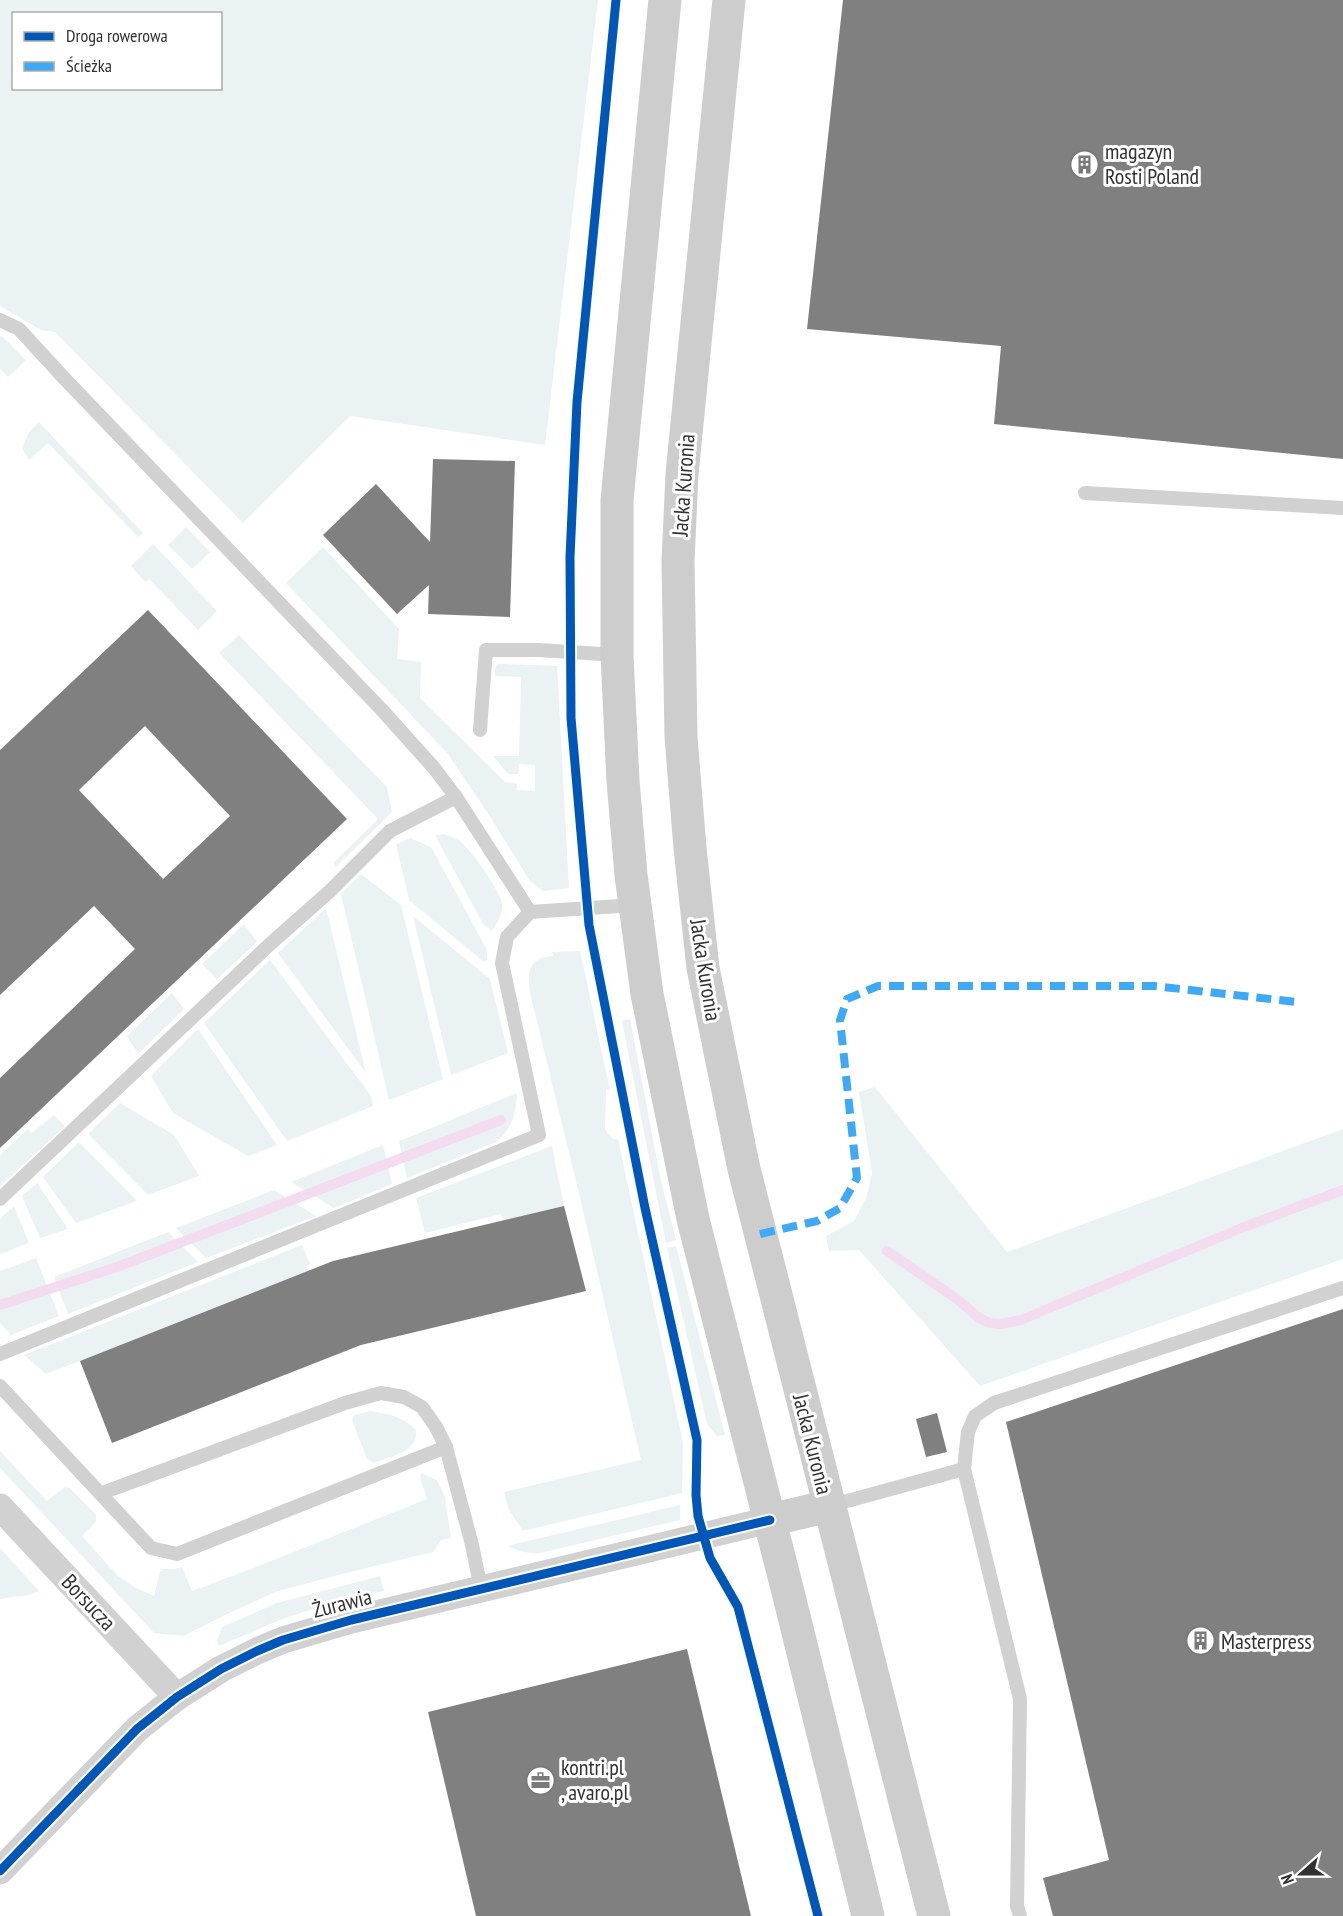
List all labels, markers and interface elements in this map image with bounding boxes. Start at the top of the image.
legend [12,12,222,90]
text: Droga rowerowa [66,24,168,47]
text: Ścieżka [66,54,112,77]
place label: magazyn Rosti Poland [1105,137,1199,190]
building icon: magazyn Rosti Poland [1068,148,1100,180]
street label: Jacka Kuronia [665,433,701,538]
street label: Jacka Kuronia [684,916,728,1023]
street label: Jacka Kuronia [787,1390,839,1497]
street label: Borsucza [56,1568,122,1636]
street label: Żurawia [309,1582,375,1624]
building icon: Masterpress [1184,1625,1216,1657]
place label: Masterpress [1221,1627,1312,1655]
place label: kontri.pl , avaro.pl [561,1753,629,1806]
office icon: kontri.pl , avaro.pl [524,1764,556,1796]
north arrow [1271,1844,1331,1904]
text: N [1276,1872,1298,1887]

